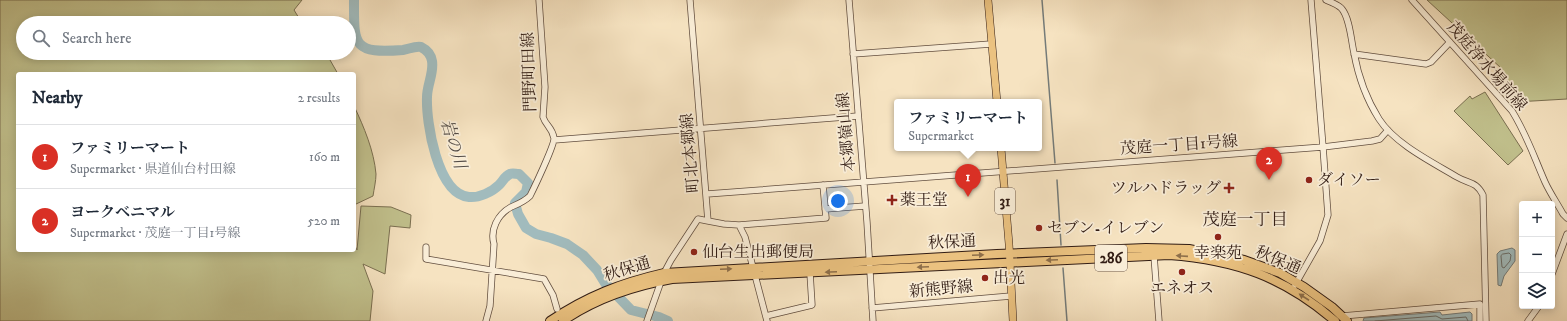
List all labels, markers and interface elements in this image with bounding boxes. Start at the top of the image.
search box [16,16,356,60]
street label: 茂庭浄水場前線 [1443,17,1531,115]
icon: search [30,27,52,49]
text: Search here [62,29,131,48]
street label: 門野町田線 [518,32,540,112]
text: Nearby [32,87,82,109]
text: 2 results [298,90,340,106]
street label: 本郷嶺山線 [833,91,859,173]
popup [894,99,1042,151]
text: ファミリーマート [908,109,1028,128]
street label: 町北本郷線 [677,112,703,194]
water label: 岩の川 [435,116,472,174]
text: Supermarket [908,128,974,144]
street label: 茂庭一丁目1号線 [1120,131,1238,159]
text: ファミリーマート [70,139,190,158]
pin: 2 [1256,147,1282,180]
text: 1 [43,149,47,165]
text: 160 m [309,149,340,165]
text: Supermarket · 県道仙台村田線 [70,161,235,177]
pin: 1 [955,164,981,197]
place label: ダイソー [1317,170,1381,190]
marker: ダイソー [1304,175,1314,185]
place label: ツルハドラッグ [1111,178,1221,198]
marker: ツルハドラッグ [1224,183,1234,193]
road number: 31 [995,188,1015,214]
place label: 薬王堂 [900,190,948,210]
your location [828,191,848,211]
marker: 薬王堂 [887,195,897,205]
map controls [1519,201,1555,309]
button: + [1519,201,1555,237]
text: ヨークベニマル [70,203,175,222]
district label: 茂庭一丁目 [1203,209,1288,231]
text: 2 [42,213,48,229]
text: 520 m [308,213,340,229]
place label: セブン-イレブン [1047,218,1164,238]
marker: セブン-イレブン [1034,223,1044,233]
text: Supermarket · 茂庭一丁目1号線 [70,225,240,241]
street label: 秋保通 [928,231,976,253]
marker: 幸楽苑 [1213,232,1223,242]
button: − [1519,237,1555,273]
street label: 秋保通 [1252,241,1304,279]
place label: 仙台生出郵便局 [702,242,814,262]
place label: 幸楽苑 [1194,243,1242,263]
road number: 286 [1095,245,1127,271]
marker: 仙台生出郵便局 [689,247,699,257]
one-way arrow [972,251,984,258]
street label: 秋保通 [601,252,653,286]
one-way arrow [1176,253,1188,260]
one-way arrow [1046,257,1058,264]
one-way arrow [917,263,929,270]
one-way arrow [720,266,732,273]
marker: エネオス [1177,267,1187,277]
one-way arrow [825,268,837,275]
place label: 出光 [993,268,1025,288]
marker: 出光 [980,273,990,283]
button: layers [1519,273,1555,309]
street label: 新熊野線 [908,276,974,302]
place label: エネオス [1150,278,1214,298]
one-way arrow [1299,293,1309,301]

